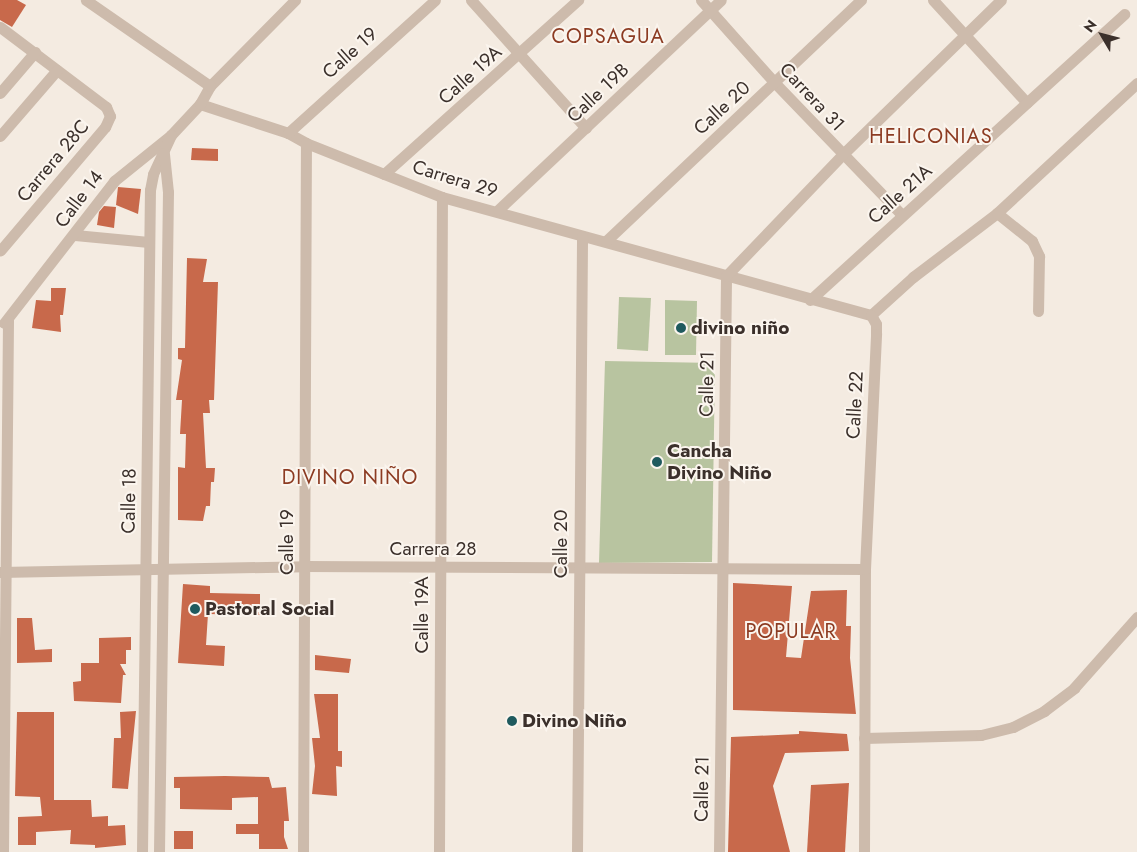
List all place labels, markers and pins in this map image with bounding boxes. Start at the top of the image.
place label: divino niño [691,317,789,339]
marker: divino niño [675,322,687,334]
place label: Cancha Divino Niño [667,440,772,484]
marker: Cancha Divino Niño [651,456,663,468]
place label: Pastoral Social [205,598,334,620]
marker: Pastoral Social [189,603,201,615]
place label: Divino Niño [522,710,627,732]
marker: Divino Niño [506,715,518,727]

